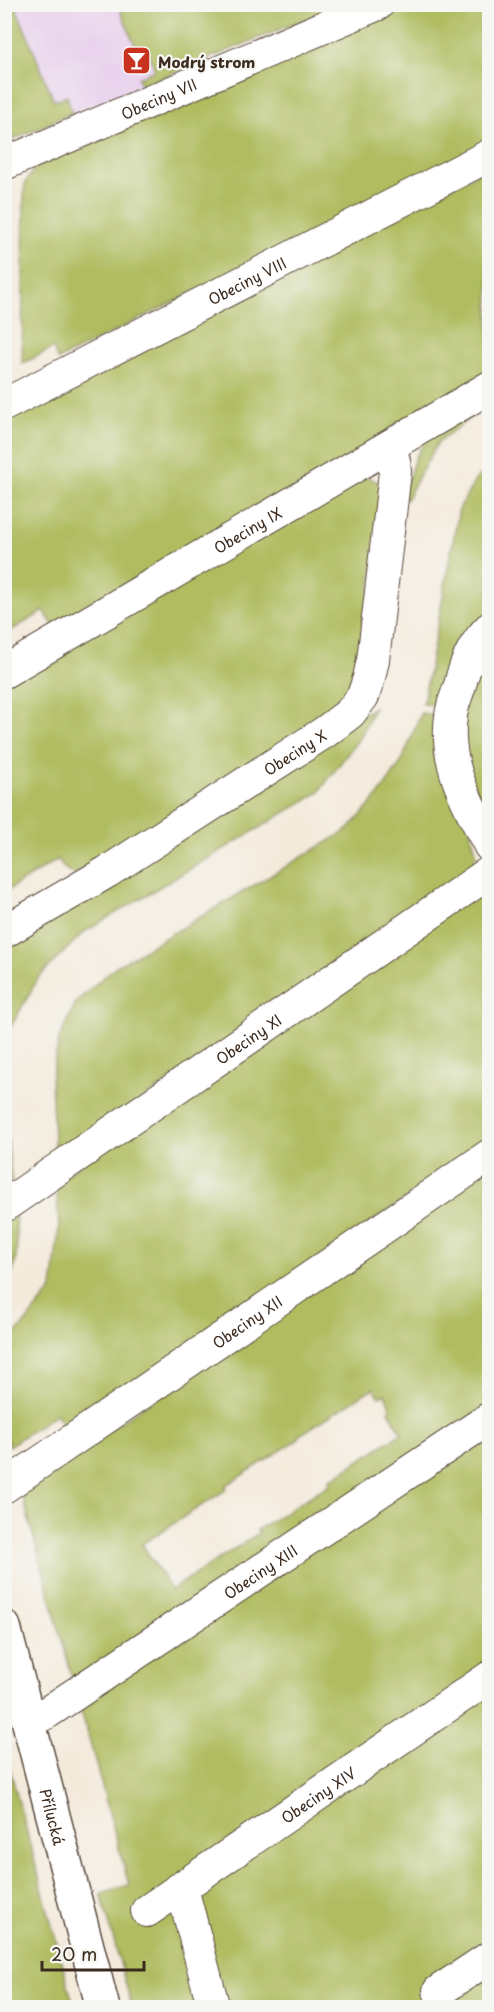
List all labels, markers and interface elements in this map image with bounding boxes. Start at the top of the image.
bar icon: Modrý strom [121,45,153,77]
place label: Modrý strom [158,50,255,73]
street label: Obeciny VII [117,72,200,124]
street label: Obeciny VIII [204,250,290,310]
street label: Obeciny IX [209,500,286,558]
street label: Obeciny X [259,723,330,780]
street label: Obeciny XI [210,1008,285,1069]
street label: Obeciny XII [207,1289,287,1353]
street label: Obeciny XIII [218,1538,301,1604]
street label: Obeciny XIV [276,1760,361,1828]
street label: Přílucká [35,1786,72,1848]
scale bar [42,1934,144,1972]
text: 20 m [51,1940,97,1967]

